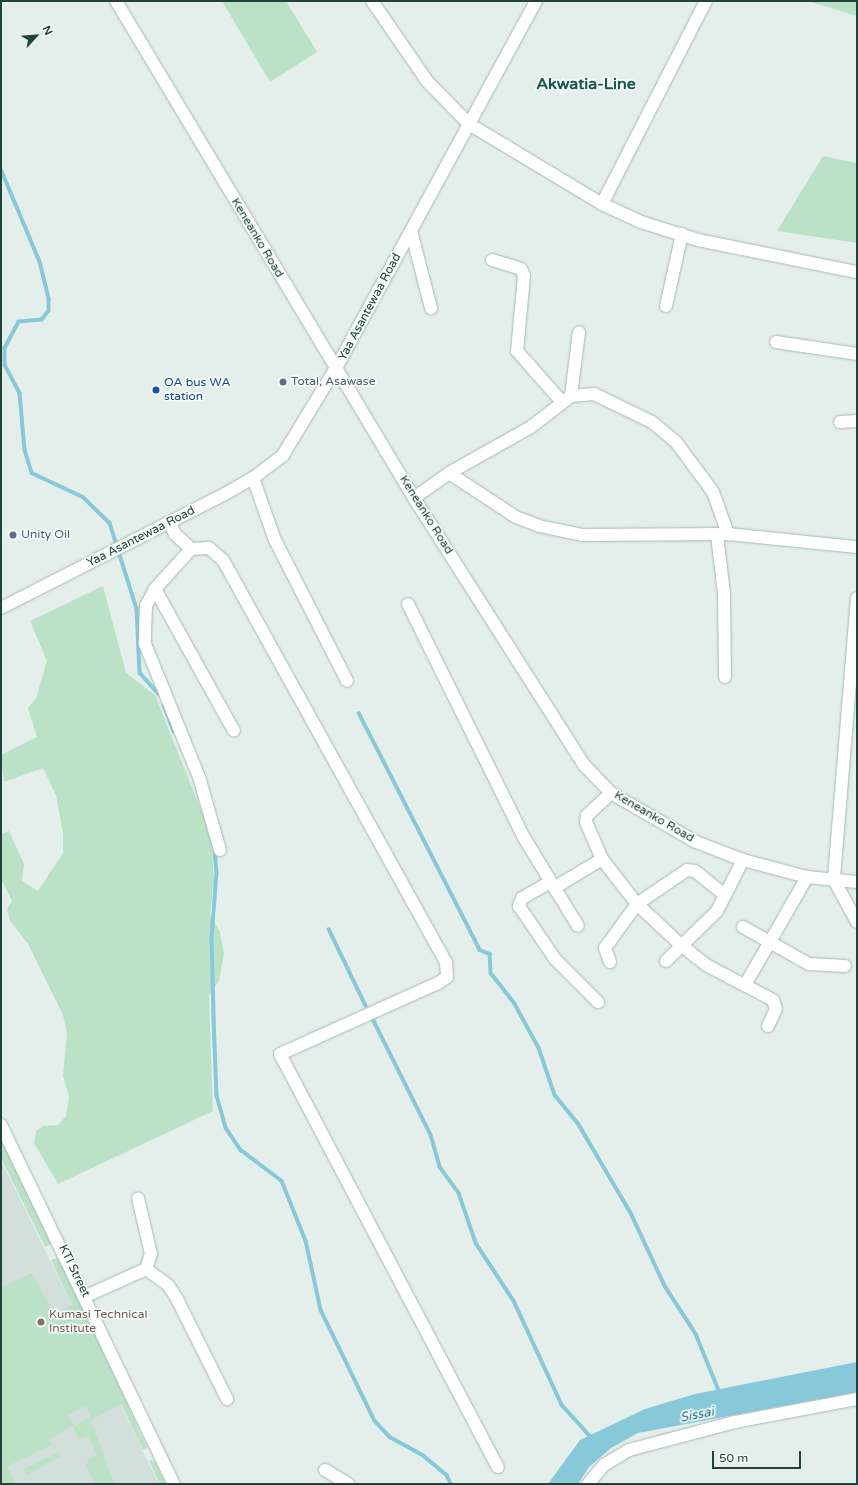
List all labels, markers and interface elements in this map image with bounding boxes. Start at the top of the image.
north arrow [16,16,56,56]
text: N [39,24,55,37]
district label: Akwatia-Line [536,74,636,94]
street label: Keneanko Road [228,196,286,280]
street label: Yaa Asantewaa Road [336,251,404,363]
place label: Total, Asawase [291,375,375,389]
place label: OA bus WA station [164,376,230,404]
marker: Total, Asawase [278,377,288,387]
marker: OA bus WA station [151,385,161,395]
street label: Keneanko Road [396,473,456,557]
street label: Yaa Asantewaa Road [85,503,197,571]
place label: Unity Oil [21,528,70,542]
marker: Unity Oil [8,530,18,540]
street label: Keneanko Road [611,788,697,846]
street label: KTI Street [55,1243,93,1299]
place label: Kumasi Technical Institute [49,1308,147,1336]
marker: Kumasi Technical Institute [36,1317,46,1327]
water label: Sissai [679,1404,715,1426]
scale bar [714,1443,803,1469]
text: 50 m [719,1451,748,1465]

